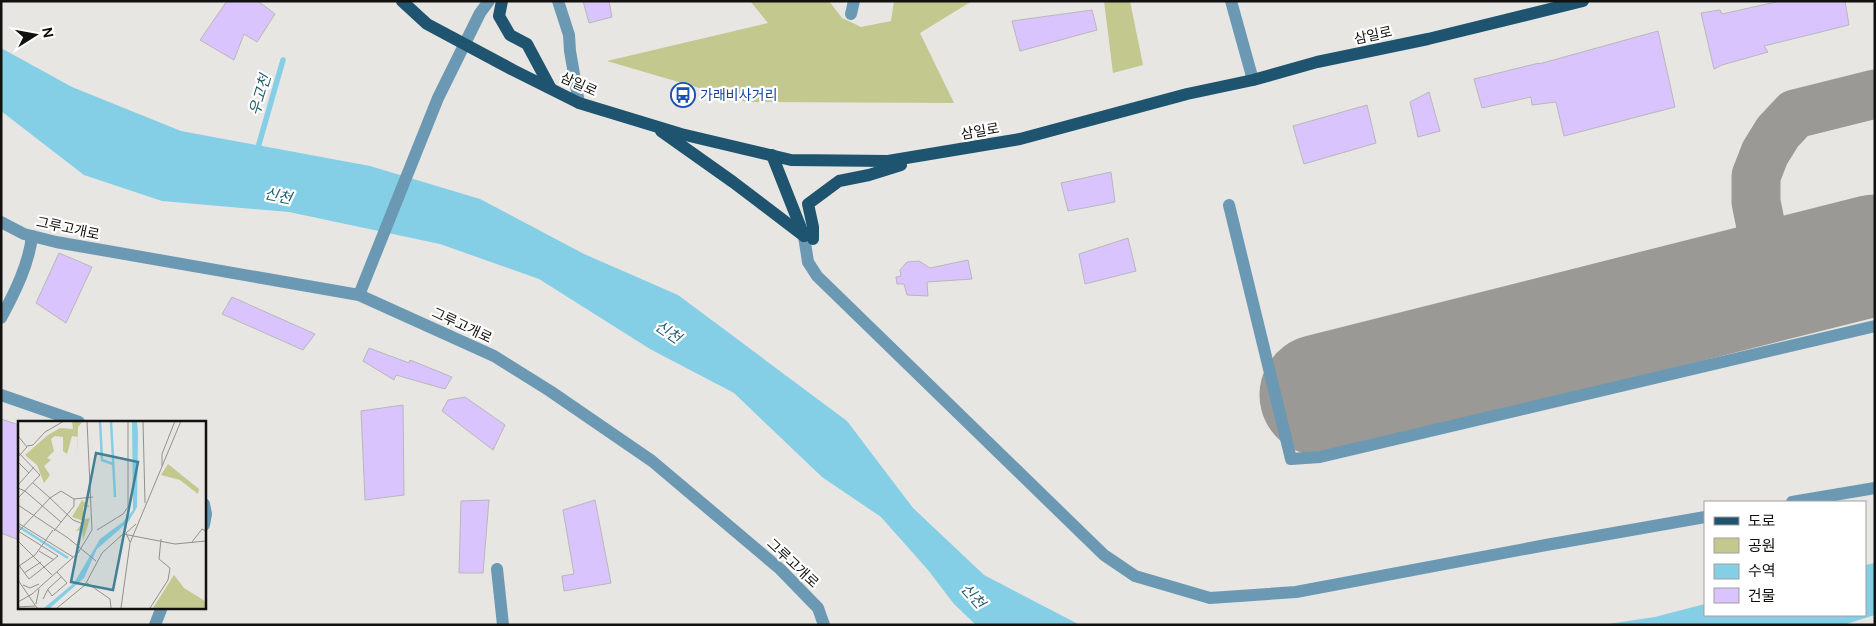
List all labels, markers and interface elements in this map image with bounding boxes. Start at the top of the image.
north arrow [10,10,60,60]
street label: 삼일로 [1352,22,1394,48]
text: N [38,26,58,39]
street label: 삼일로 [558,68,600,100]
water label: 우고천 [244,70,276,118]
bus stop icon: 가래비사거리 [670,82,696,108]
place label: 가래비사거리 [700,86,777,104]
street label: 삼일로 [959,119,1001,143]
water label: 신천 [262,183,296,209]
street label: 그루고개로 [35,213,101,244]
street label: 그루고개로 [429,303,495,347]
water label: 신천 [651,316,687,349]
inset map [18,421,205,608]
legend [1704,501,1866,616]
text: 도로 [1748,511,1776,531]
street label: 그루고개로 [763,534,823,592]
text: 공원 [1748,536,1776,556]
text: 수역 [1748,561,1776,581]
water label: 신천 [956,579,991,615]
text: 건물 [1748,586,1776,606]

